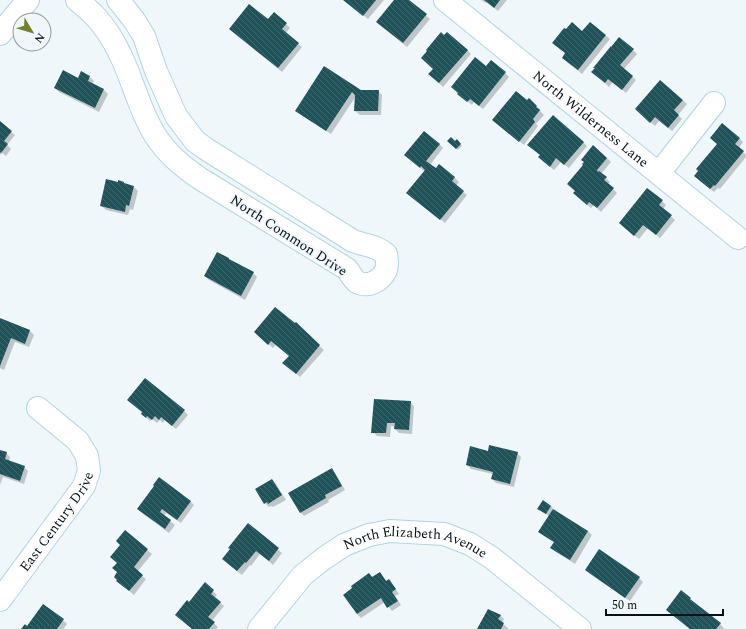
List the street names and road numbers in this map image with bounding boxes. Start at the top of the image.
street label: North Wilderness Lane [528,65,653,173]
street label: North Common Drive [226,190,352,281]
street label: East Century Drive [14,469,99,576]
street label: North Elizabeth Avenue [340,521,492,564]

